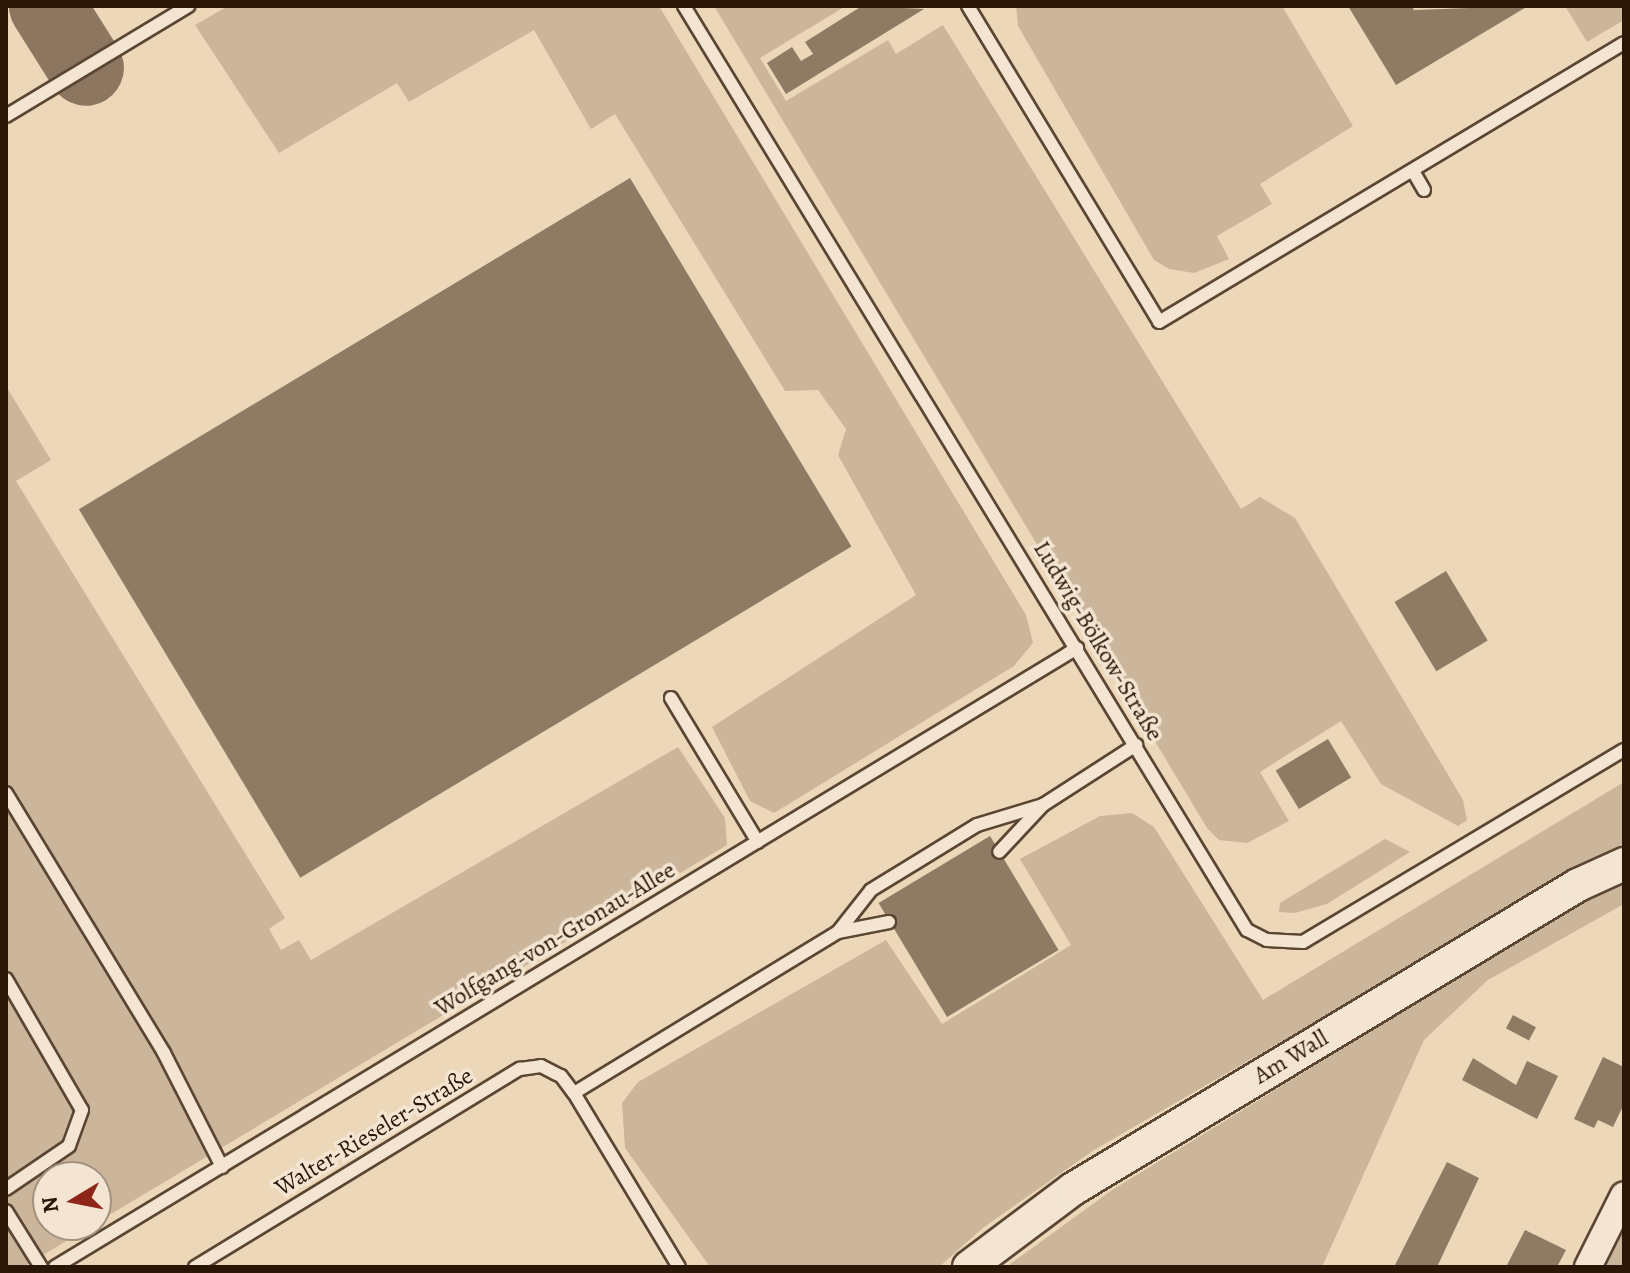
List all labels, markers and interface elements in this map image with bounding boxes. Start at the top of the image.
street label: Ludwig-Bölkow-Straße [1027,536,1169,746]
street label: Wolfgang-von-Gronau-Allee [430,856,680,1022]
street label: Am Wall [1249,1024,1333,1090]
street label: Walter-Rieseler-Straße [270,1062,478,1202]
north arrow [32,1161,112,1241]
text: N [34,1194,66,1215]

